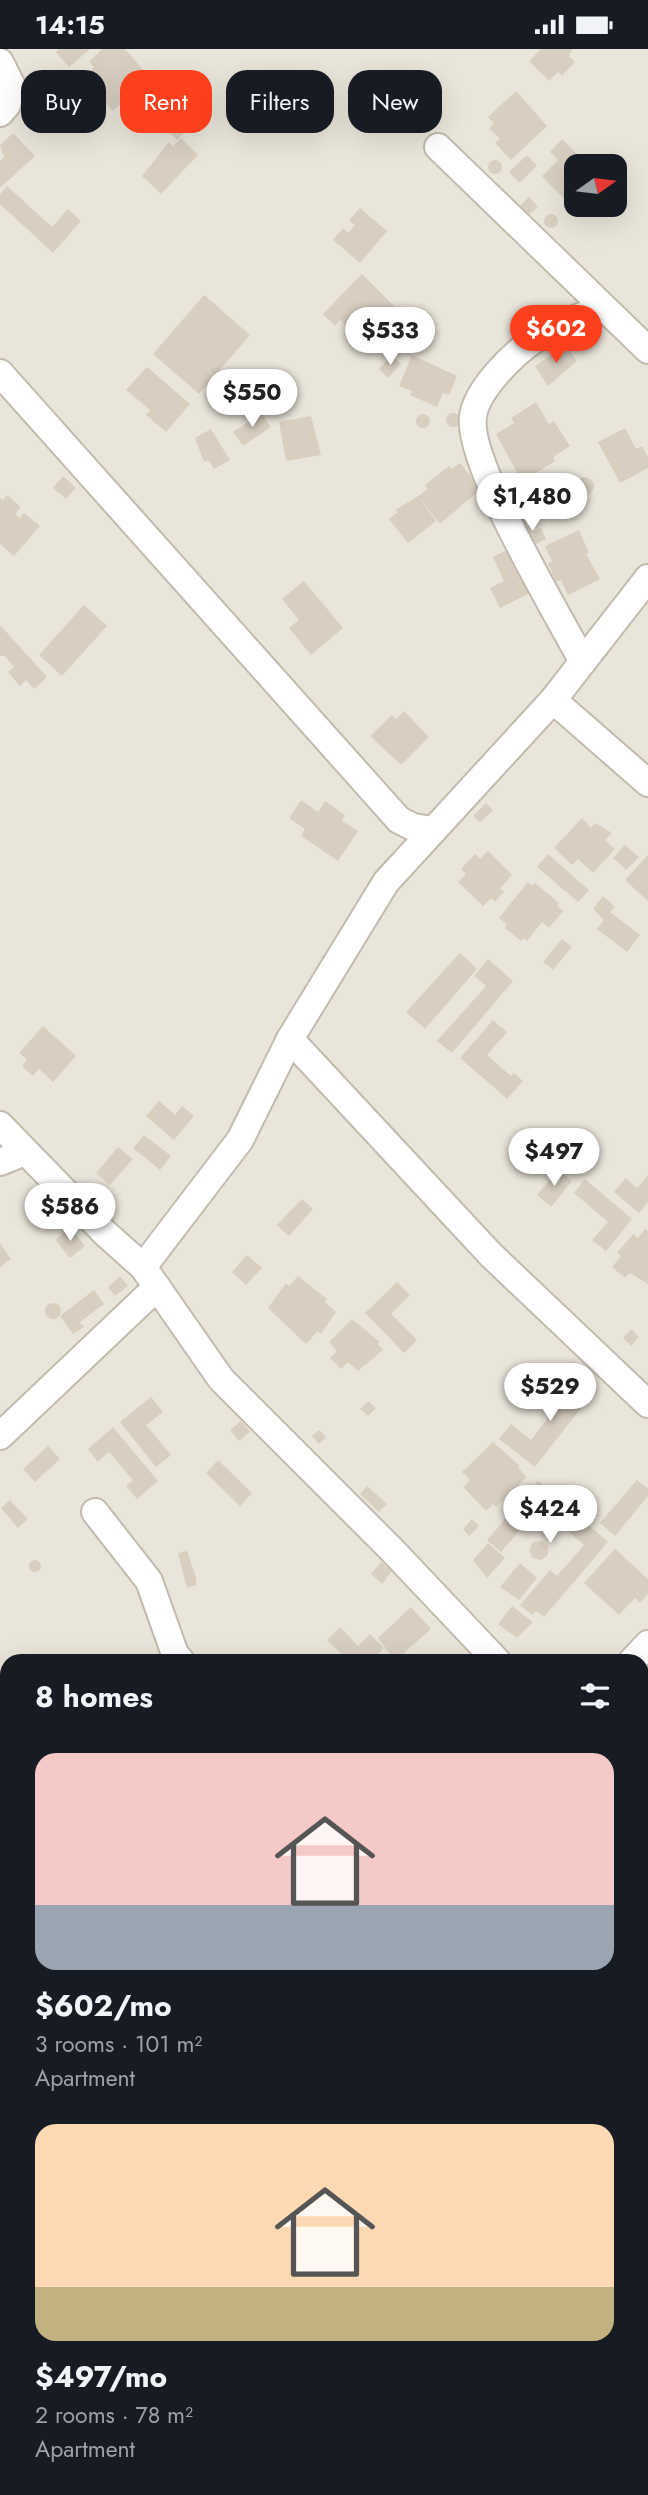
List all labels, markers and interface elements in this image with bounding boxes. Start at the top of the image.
text: 14:15 [35,6,105,44]
chip: Buy [21,70,106,133]
chip: Rent [120,70,212,133]
chip: Filters [226,70,334,133]
chip: New [348,70,442,133]
north arrow [564,154,626,217]
map controls [564,154,627,217]
pin: $602 [515,305,597,365]
pin: $533 [349,307,431,367]
text: $602 [526,311,586,345]
text: $533 [361,313,419,347]
pin: $550 [211,369,293,429]
text: $550 [222,375,282,409]
pin: $1,480 [475,473,589,533]
text: $1,480 [492,479,572,513]
pin: $497 [513,1129,595,1188]
text: $497 [525,1134,583,1168]
pin: $586 [29,1183,111,1243]
text: $586 [41,1189,99,1223]
pin: $529 [509,1363,591,1423]
text: $529 [520,1369,580,1403]
pin: $424 [509,1485,591,1545]
text: $424 [519,1491,581,1525]
text: 8 homes [35,1675,153,1718]
icon: filters [576,1677,614,1715]
icon: home [262,1798,388,1924]
text: $602/mo [35,1984,172,2027]
text: 3 rooms · 101 m² [35,2027,202,2061]
text: Apartment [35,2061,135,2095]
icon: home [262,2169,388,2295]
text: $497/mo [35,2355,167,2398]
text: 2 rooms · 78 m² [35,2398,193,2432]
text: Apartment [35,2432,135,2466]

